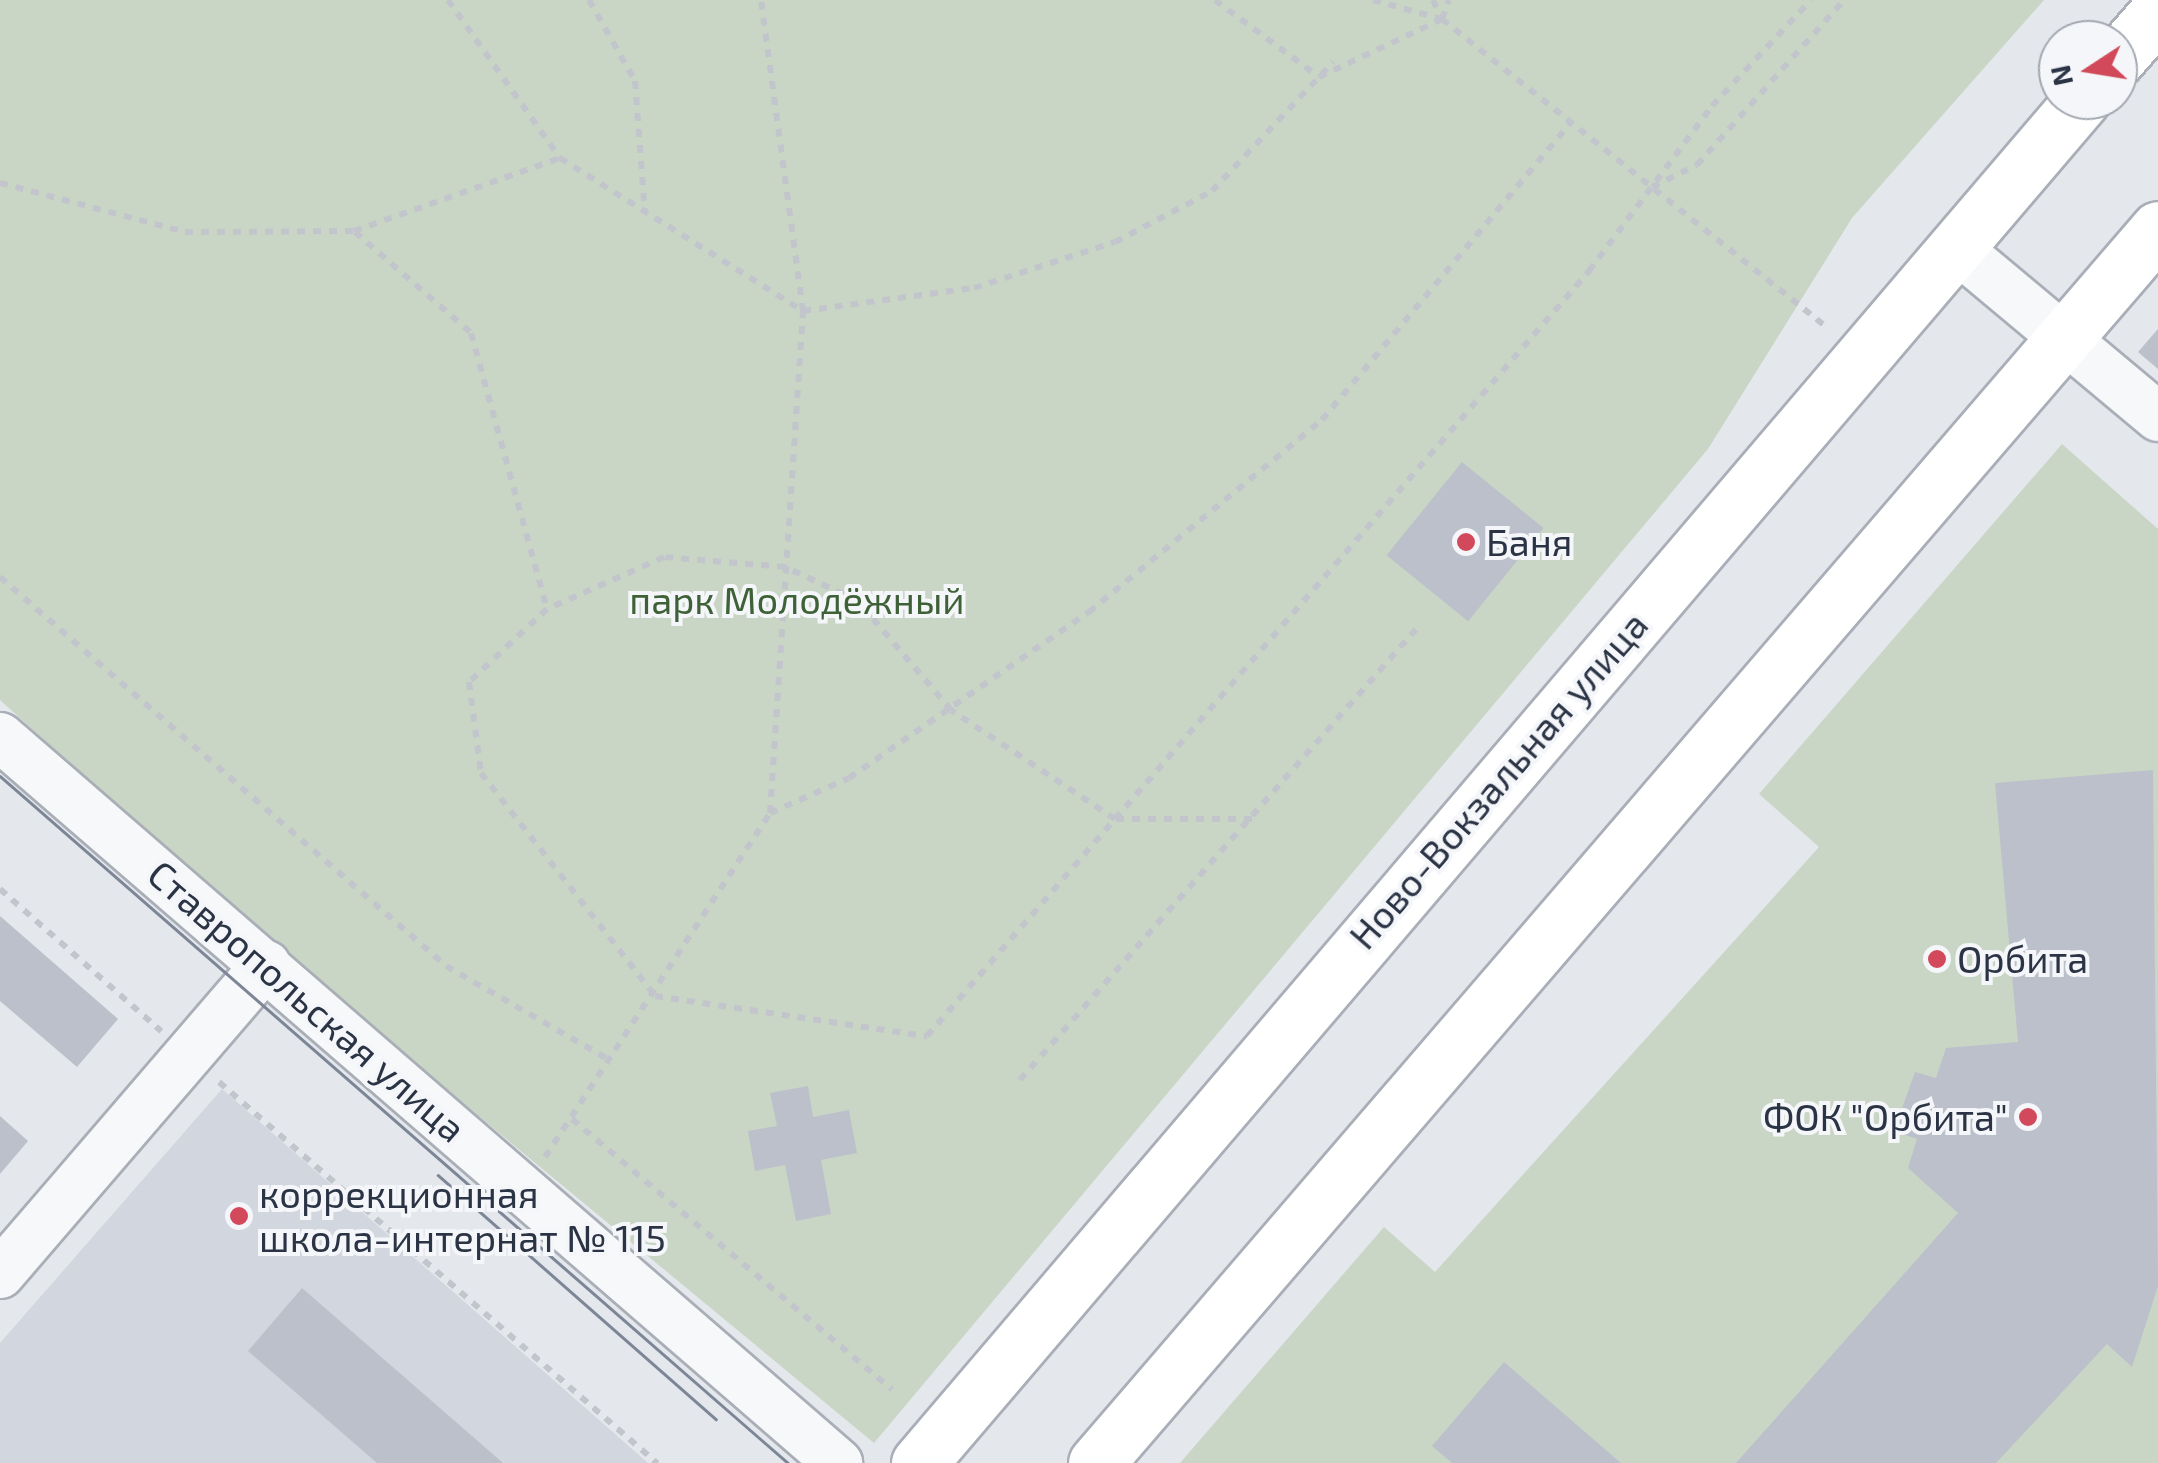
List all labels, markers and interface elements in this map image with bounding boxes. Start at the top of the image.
north arrow [2038,20,2138,120]
text: N [2042,62,2079,89]
place label: Баня [1486,519,1572,565]
marker: Баня [1455,531,1477,553]
park label: парк Молодёжный [629,577,965,623]
street label: Ново-Вокзальная улица [1339,602,1657,958]
street label: Ставропольская улица [139,851,475,1151]
place label: Орбита [1957,936,2088,982]
marker: Орбита [1926,948,1948,970]
place label: ФОК "Орбита" [1762,1094,2008,1140]
marker: ФОК "Орбита" [2017,1106,2039,1128]
place label: коррекционная школа-интернат № 115 [259,1171,666,1260]
marker: коррекционная школа-интернат № 115 [228,1205,250,1227]

